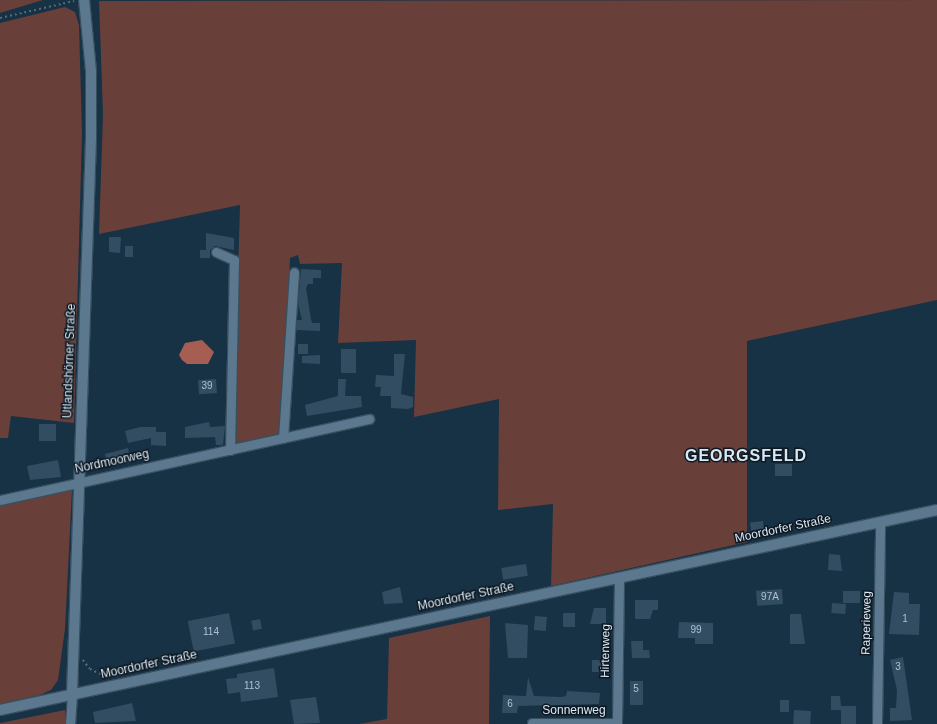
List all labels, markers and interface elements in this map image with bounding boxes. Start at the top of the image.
street label: Utlandshörner Straße [61,303,79,419]
house number: 39 [201,380,213,392]
district label: GEORGSFELD [685,446,807,466]
street label: Nordmoorweg [74,447,150,477]
street label: Moordorfer Straße [734,512,832,546]
street label: Moordorfer Straße [417,580,515,614]
house number: 97A [761,591,779,603]
street label: Raperieweg [859,591,875,655]
house number: 1 [902,613,908,625]
street label: Hirtenweg [598,624,614,678]
house number: 99 [690,624,702,636]
house number: 114 [203,626,219,638]
street label: Moordorfer Straße [100,648,198,682]
house number: 3 [895,661,901,673]
house number: 113 [244,680,260,692]
house number: 5 [633,683,639,695]
house number: 6 [507,698,513,710]
street label: Sonnenweg [542,704,606,718]

